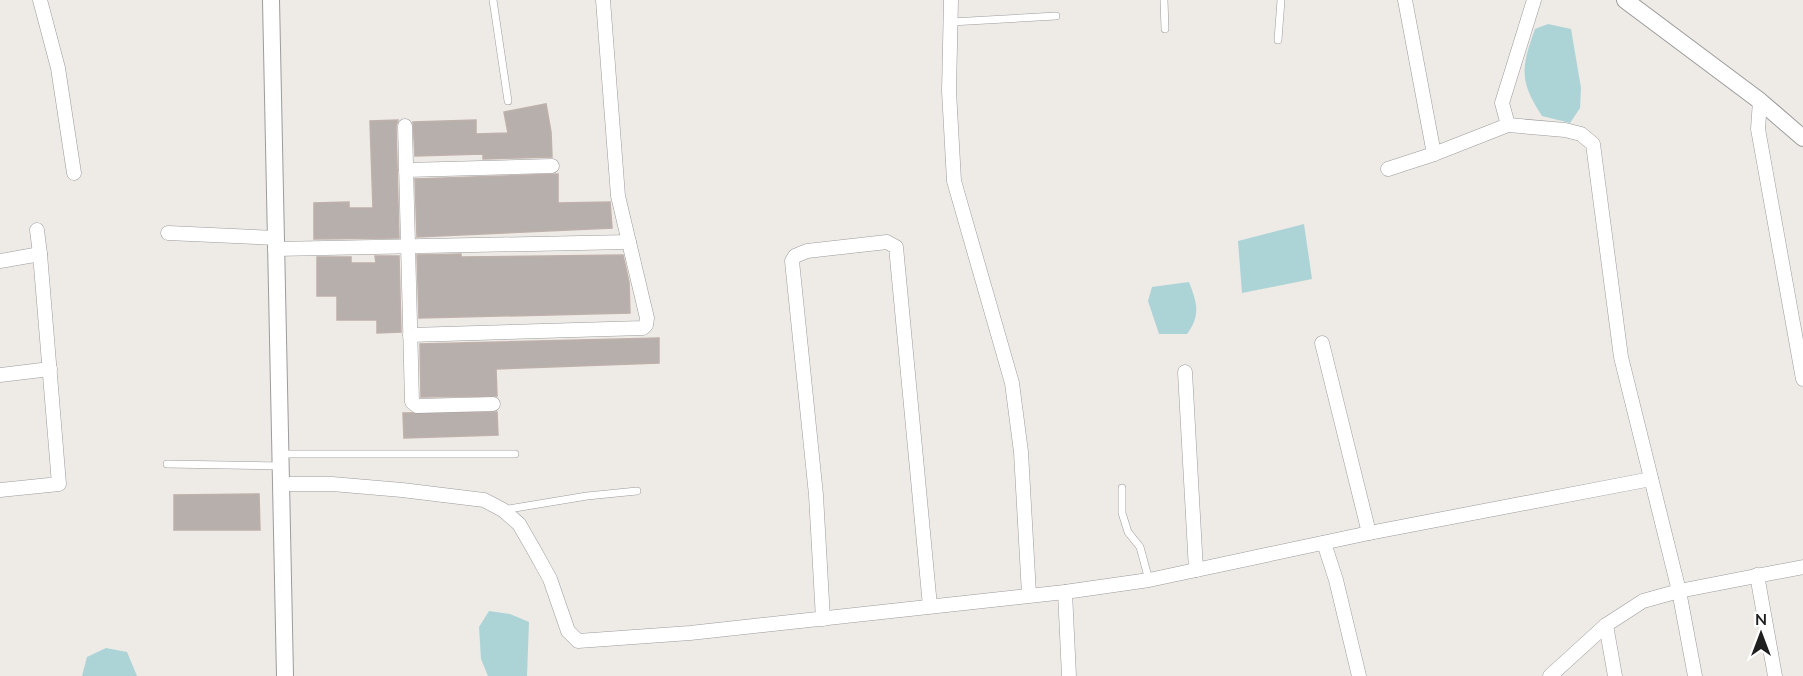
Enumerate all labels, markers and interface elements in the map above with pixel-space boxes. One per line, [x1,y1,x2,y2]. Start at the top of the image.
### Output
north arrow [1731,604,1791,664]
text: N [1755,609,1767,629]

